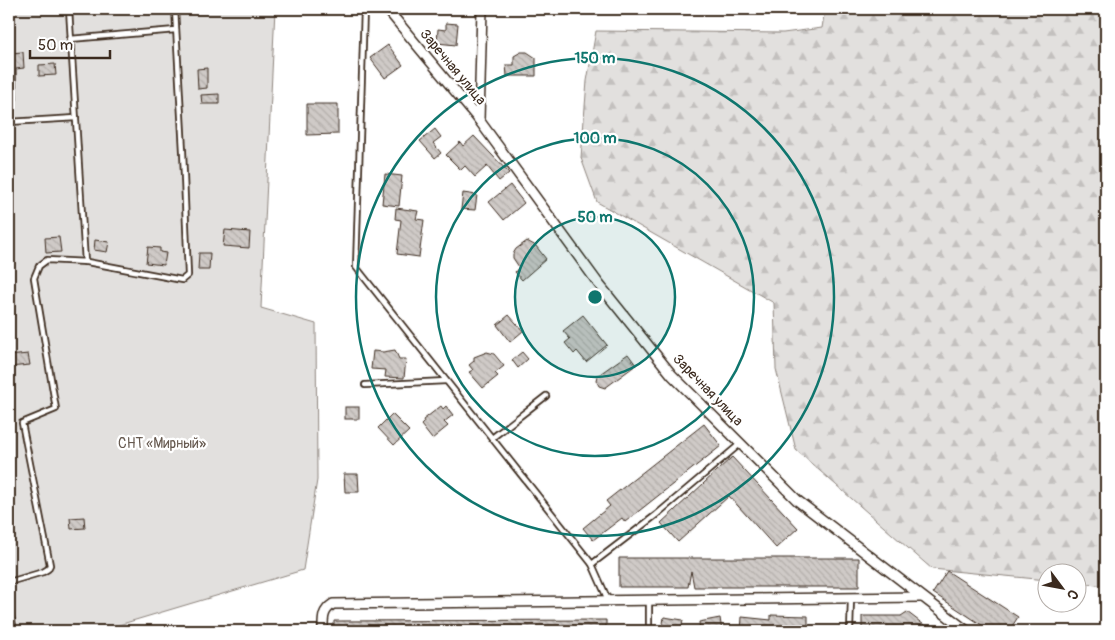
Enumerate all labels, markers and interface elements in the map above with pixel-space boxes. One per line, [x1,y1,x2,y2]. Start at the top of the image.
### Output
street label: Заречная улица [416,26,490,108]
scale bar [30,28,110,60]
text: 50 m [38,36,73,55]
text: 150 m [575,49,615,68]
text: 100 m [574,129,616,148]
text: 50 m [578,208,612,227]
centre of rings [586,288,604,306]
street label: Заречная улица [669,350,747,430]
park label: СНТ «Мирный» [118,435,206,452]
north arrow [1038,562,1088,612]
text: С [1063,586,1082,603]

